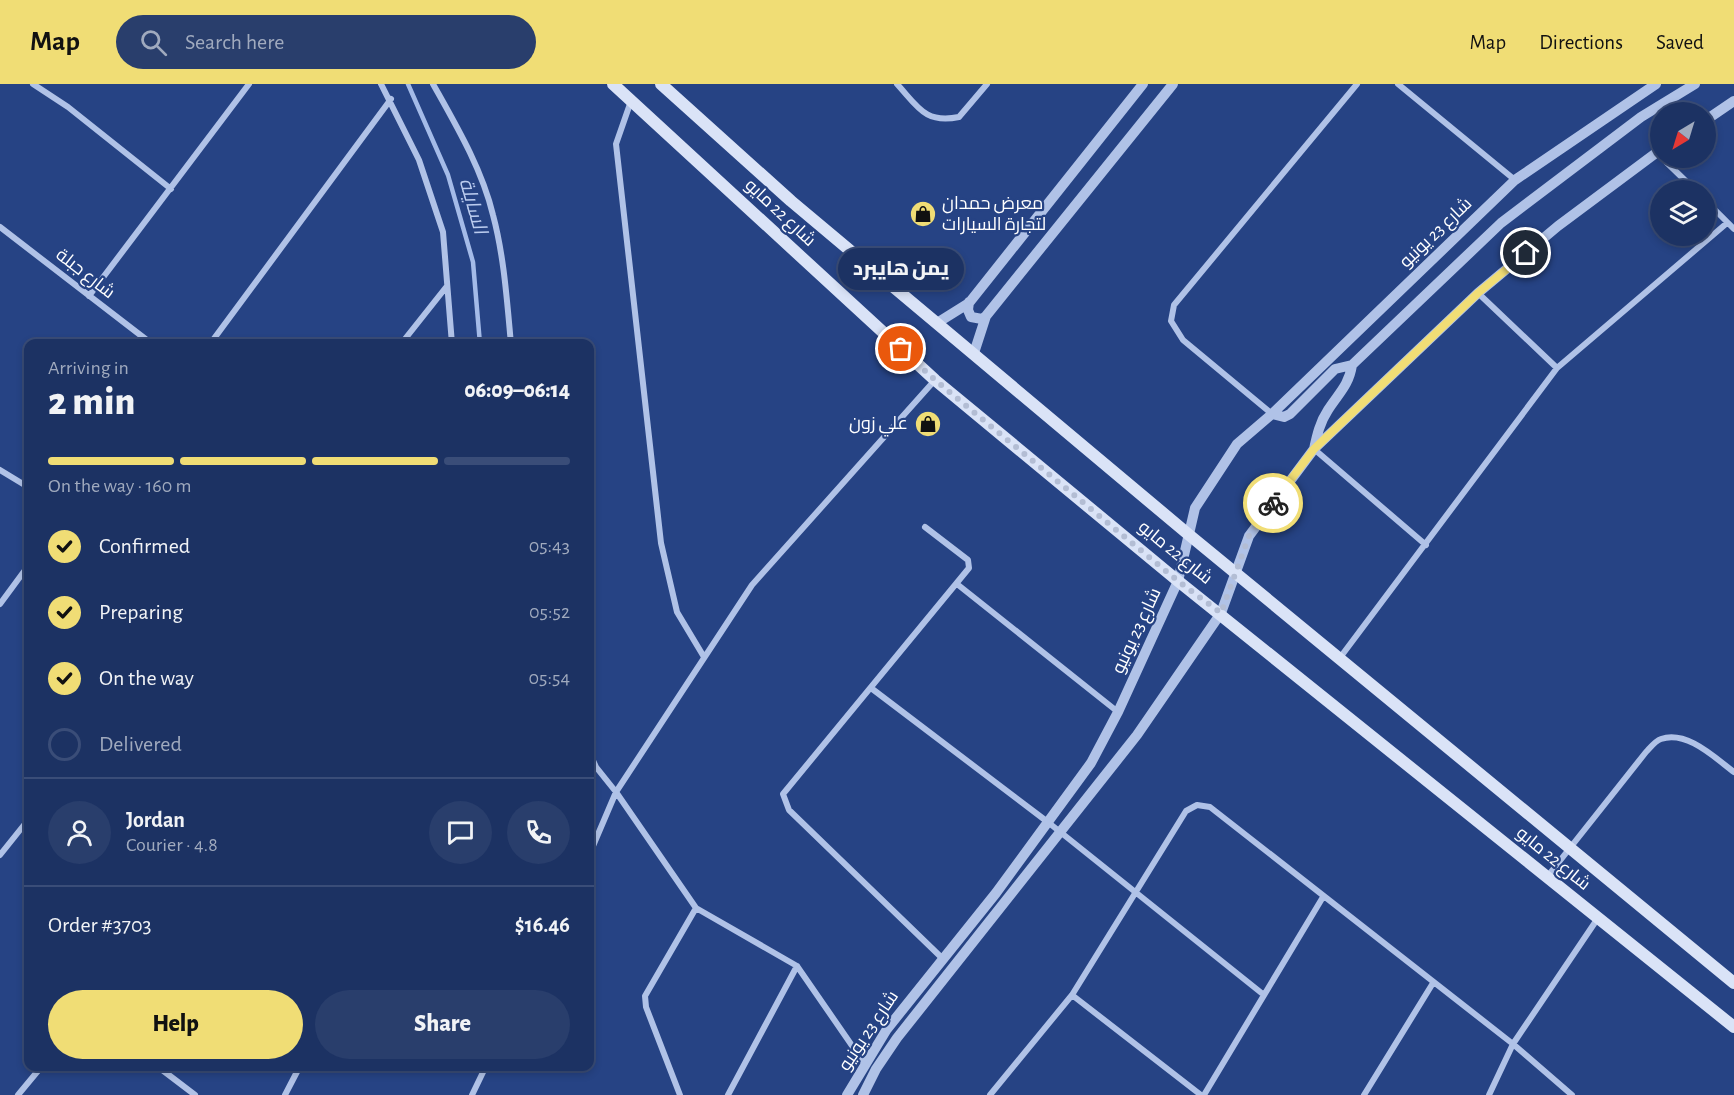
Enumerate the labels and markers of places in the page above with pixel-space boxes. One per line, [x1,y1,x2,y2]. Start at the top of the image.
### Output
place label: معرض حمدان لتجارة السيارات [942,195,1046,235]
shop icon: معرض حمدان لتجارة السيارات [908,199,938,229]
pin [1500,227,1551,278]
callout: يمن هايبرد [838,247,964,289]
pin [875,323,926,374]
shop icon: علي زون [913,409,943,439]
place label: علي زون [849,415,908,437]

